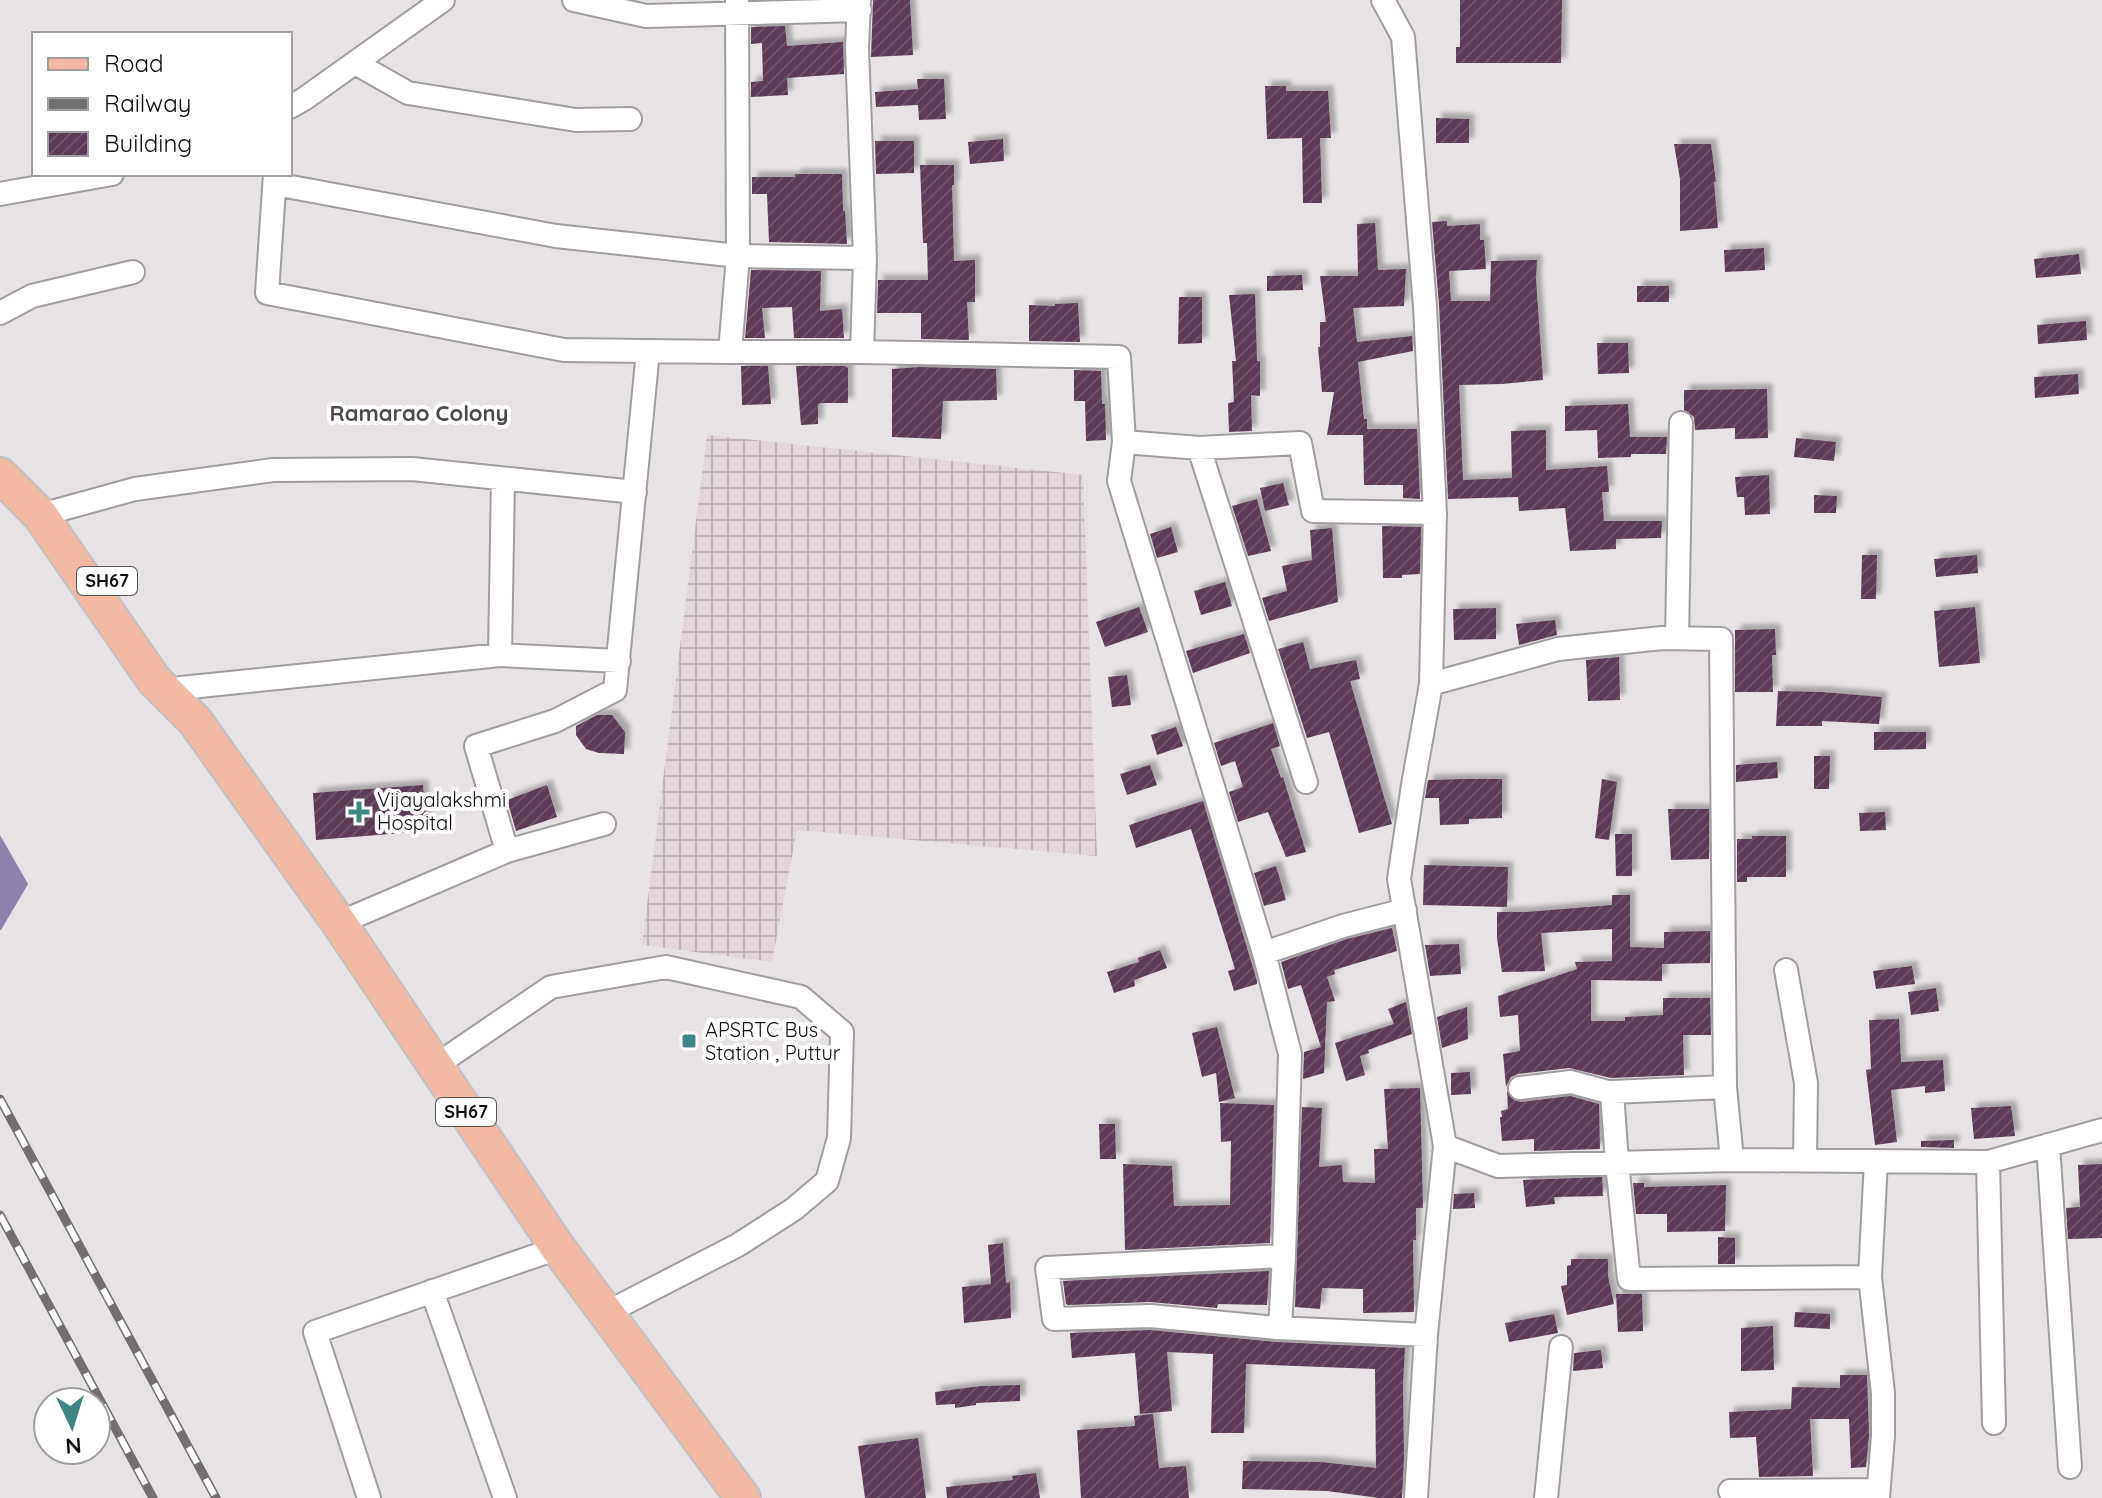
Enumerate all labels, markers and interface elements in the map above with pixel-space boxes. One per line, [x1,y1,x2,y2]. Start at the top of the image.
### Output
legend [32,32,292,176]
text: Road [104,48,164,78]
text: Railway [104,88,191,118]
text: Building [104,128,192,158]
district label: Ramarao Colony [330,399,509,427]
road number: SH67 [77,567,137,595]
place label: Vijayalakshmi Hospital [377,787,506,835]
marker: Vijayalakshmi Hospital [348,801,370,823]
place label: APSRTC Bus Station , Puttur [705,1017,841,1065]
marker: APSRTC Bus Station , Puttur [680,1032,698,1050]
road number: SH67 [436,1098,496,1126]
north arrow [32,1386,112,1466]
text: N [64,1431,82,1460]

